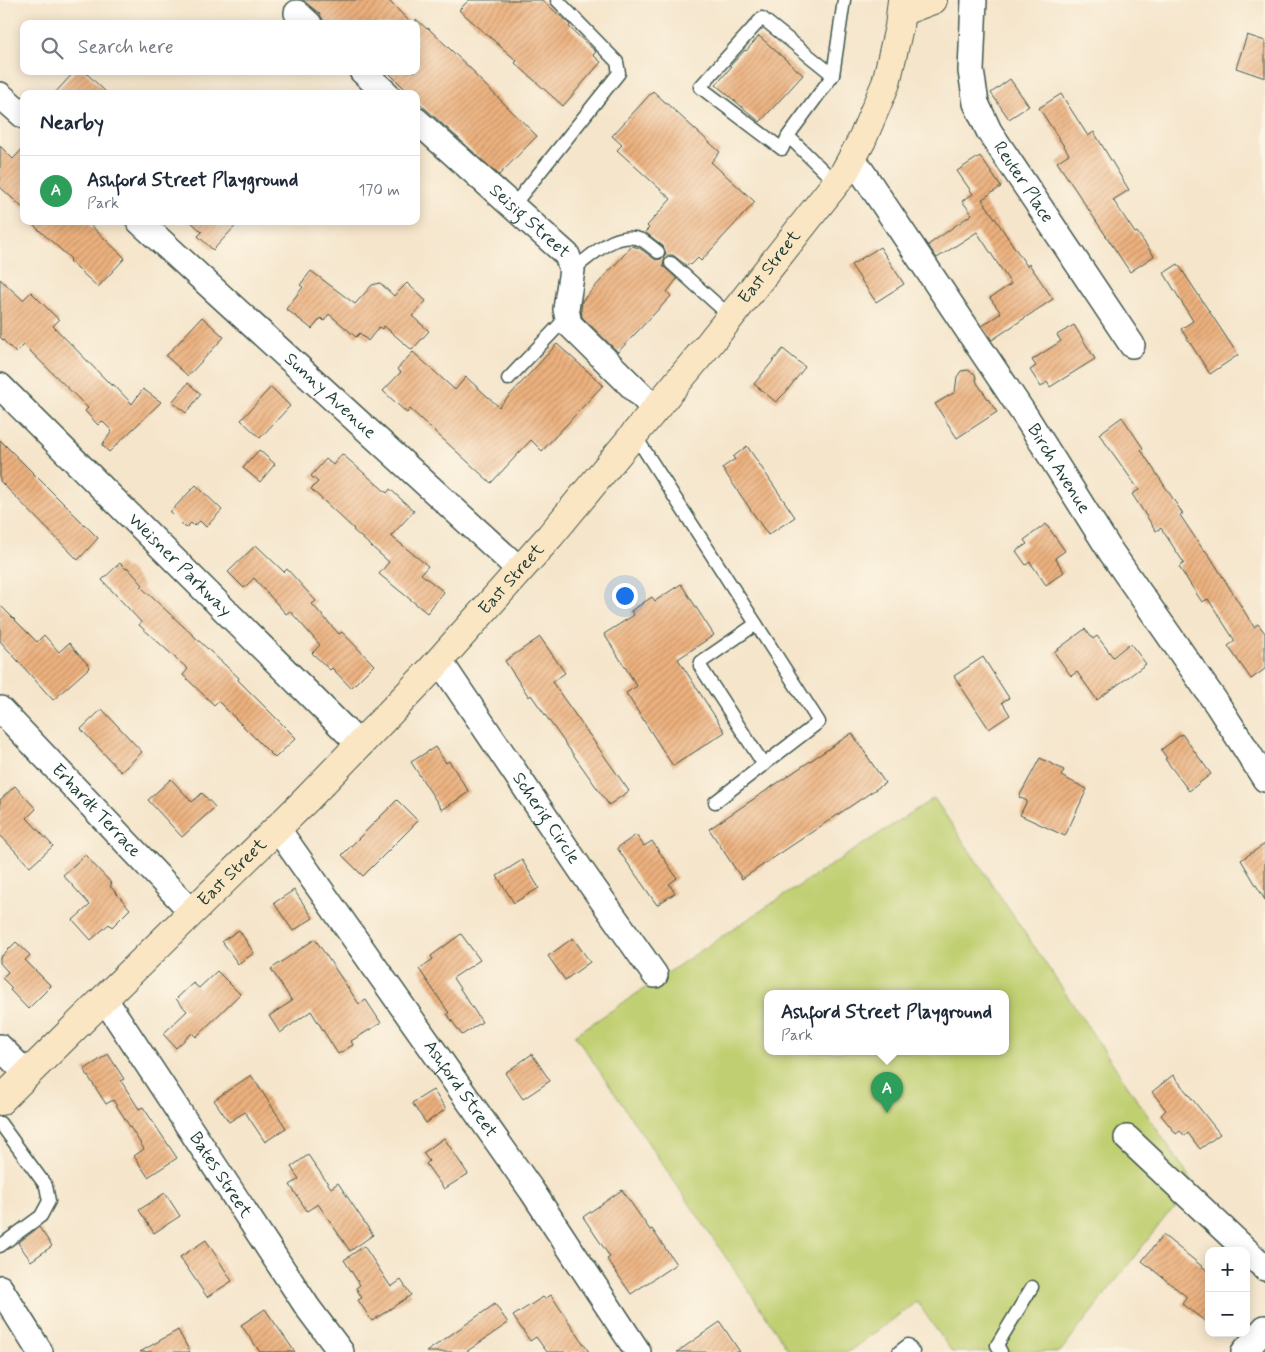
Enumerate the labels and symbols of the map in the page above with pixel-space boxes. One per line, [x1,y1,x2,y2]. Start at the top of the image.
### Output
street label: Reuter Place [987,137,1059,228]
street label: Seisig Street [484,179,575,264]
street label: East Street [733,225,807,309]
street label: Sunny Avenue [279,348,381,444]
street label: Birch Avenue [1021,419,1096,518]
street label: Weisner Parkway [123,508,237,622]
street label: East Street [473,538,550,620]
your location [612,583,638,609]
street label: Erhardt Terrace [46,758,147,863]
street label: Scherig Circle [506,768,586,869]
street label: East Street [193,833,273,912]
street label: Ashford Street [418,1036,503,1143]
pin: A [871,1072,903,1113]
street label: Bates Street [183,1127,258,1223]

